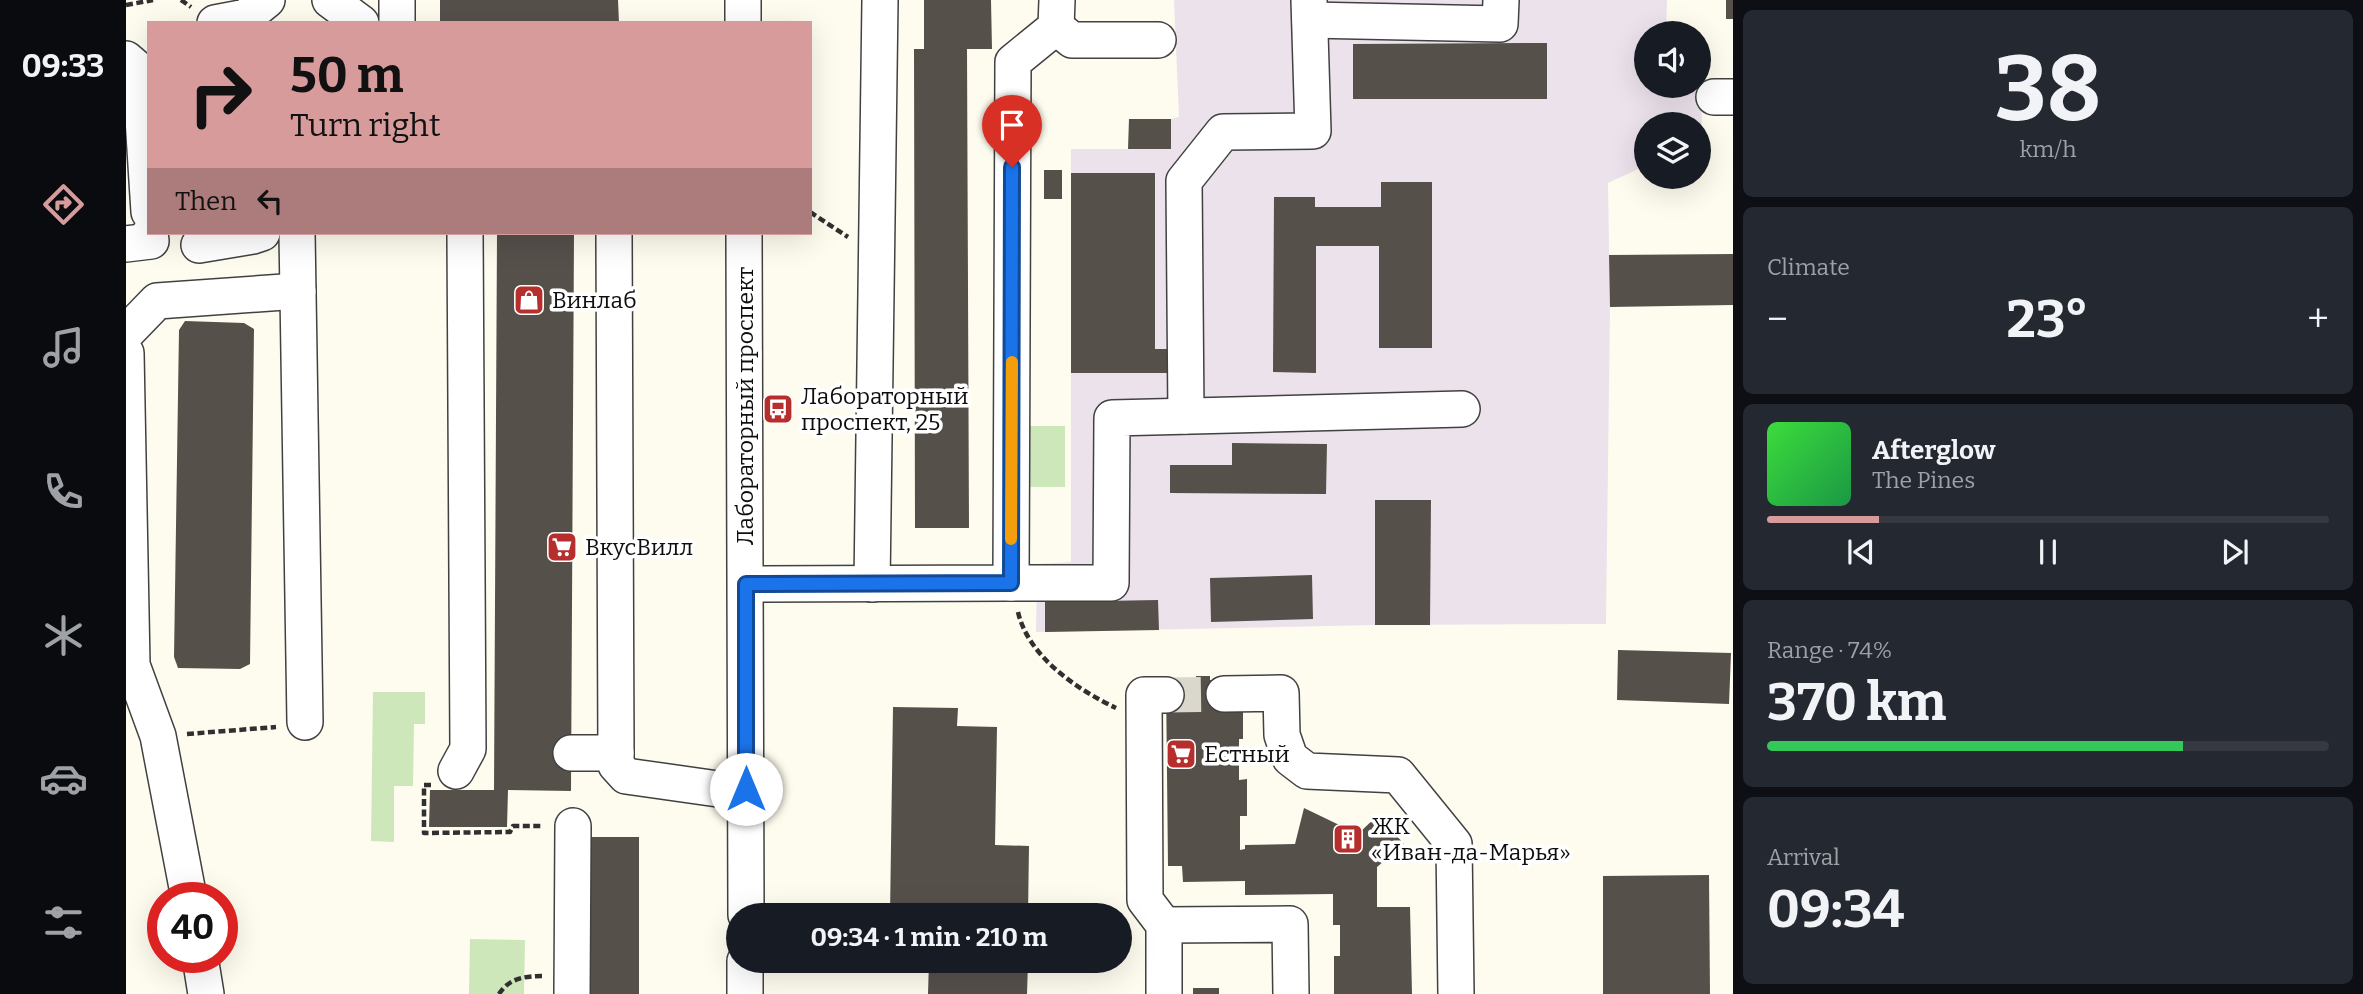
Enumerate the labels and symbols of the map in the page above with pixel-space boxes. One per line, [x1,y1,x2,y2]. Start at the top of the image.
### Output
pin [982,95,1042,167]
street label: Лабораторный проспект [731,267,759,545]
shop icon: Винлаб [512,283,546,317]
place label: Винлаб [552,286,637,314]
place label: Лабораторный проспект, 25 [801,382,969,436]
bus stop icon: Лабораторный проспект, 25 [761,392,795,426]
supermarket icon: ВкусВилл [545,530,579,564]
place label: ВкусВилл [585,533,693,561]
supermarket icon: Естный [1164,737,1198,771]
place label: Естный [1204,740,1290,768]
position arrow [709,752,783,826]
place label: ЖК «Иван-да-Марья» [1371,812,1571,866]
building icon: ЖК «Иван-да-Марья» [1331,822,1365,856]
speed limit sign: 40 [147,882,238,973]

